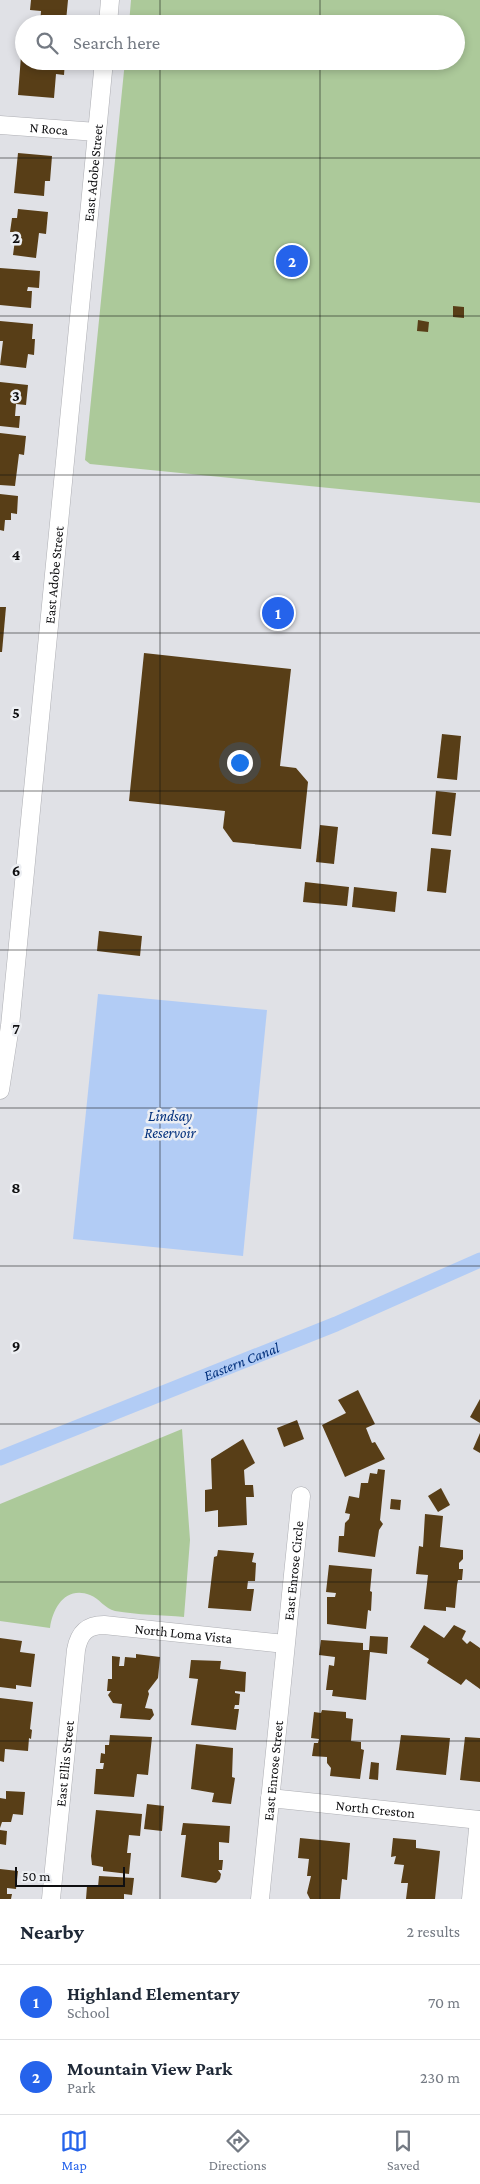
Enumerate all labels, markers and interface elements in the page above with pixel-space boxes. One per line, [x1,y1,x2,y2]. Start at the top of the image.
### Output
search box [15,15,465,70]
icon: search [33,29,61,57]
text: Search here [73,32,160,53]
street label: N Roca [29,119,69,138]
street label: East Adobe Street [80,123,106,222]
text: 2 [12,229,20,246]
pin: 2 [276,242,308,280]
text: 3 [12,387,20,404]
street label: East Adobe Street [41,525,67,624]
text: 4 [12,546,21,563]
pin: 1 [262,594,294,632]
text: 5 [12,704,20,721]
your location [227,750,253,776]
text: 6 [12,862,20,879]
text: 7 [12,1020,20,1037]
water label: Lindsay Reservoir [144,1108,197,1141]
text: 8 [11,1179,21,1196]
text: 9 [12,1337,20,1354]
water label: Eastern Canal [202,1339,282,1384]
street label: East Enrose Circle [280,1520,306,1621]
street label: North Loma Vista [134,1620,234,1646]
street label: East Ellis Street [52,1719,77,1808]
street label: East Enrose Street [260,1719,286,1822]
street label: North Creston [335,1797,416,1821]
scale bar [15,1864,125,1887]
text: 50 m [22,1868,50,1884]
text: Nearby [20,1920,84,1944]
text: 2 results [407,1923,460,1940]
text: Highland Elementary [67,1983,240,2004]
text: 1 [33,1994,39,2011]
text: 70 m [428,1994,460,2011]
text: School [67,2004,110,2021]
text: Mountain View Park [67,2058,232,2079]
text: 2 [32,2069,40,2086]
text: 230 m [420,2069,460,2086]
text: Park [67,2079,95,2096]
tab: Map [60,2127,88,2173]
tab: Directions [209,2127,267,2173]
tab: Saved [387,2127,420,2173]

